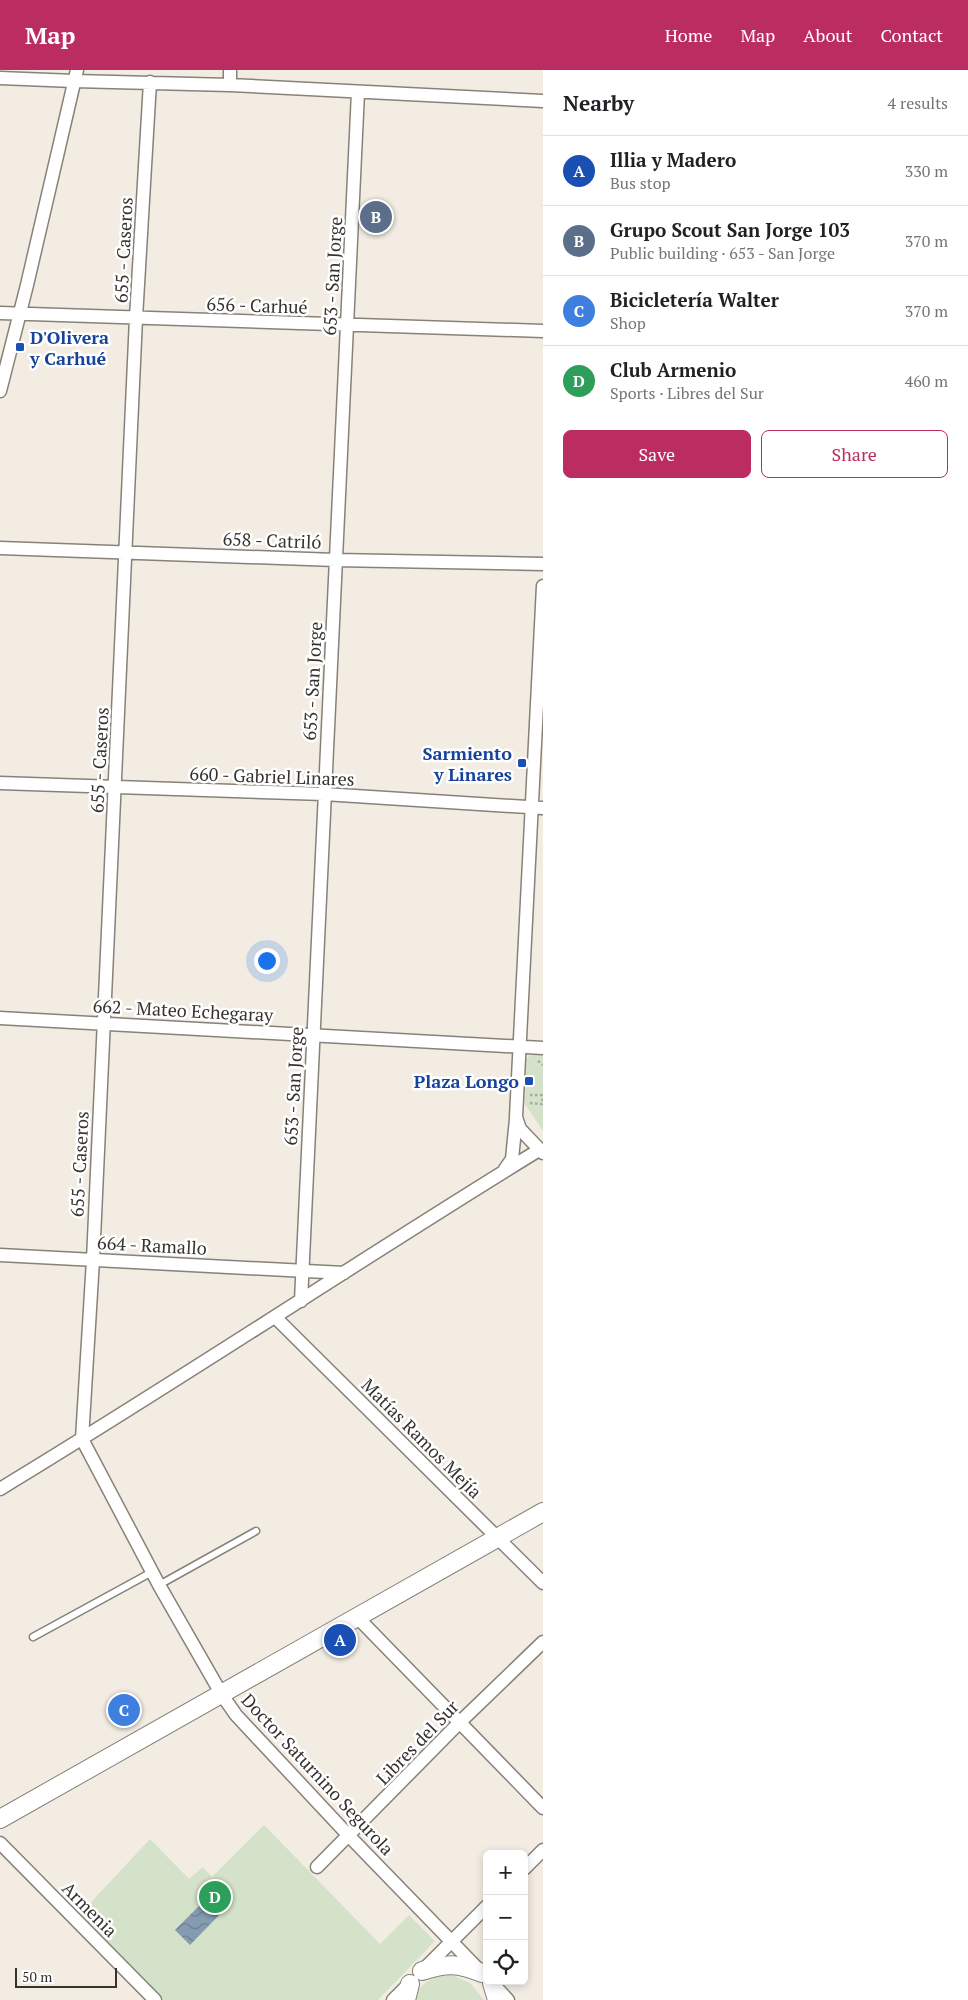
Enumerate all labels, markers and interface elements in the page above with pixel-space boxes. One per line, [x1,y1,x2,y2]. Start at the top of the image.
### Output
text: Map [25,19,75,51]
text: Home [665,23,712,47]
text: Map [740,23,775,47]
text: About [803,23,852,47]
text: Contact [880,23,943,47]
text: Nearby [563,89,634,117]
text: 4 results [888,92,948,114]
text: Illia y Madero [610,147,736,172]
text: A [573,160,585,182]
text: 330 m [905,160,948,182]
text: Bus stop [610,172,671,194]
street label: 655 - Caseros [108,196,138,304]
pin: B [360,198,392,236]
street label: 653 - San Jorge [317,216,347,336]
text: Grupo Scout San Jorge 103 [610,217,850,242]
text: B [574,230,584,252]
text: 370 m [905,230,948,252]
text: Public building · 653 - San Jorge [610,242,835,264]
text: Bicicletería Walter [610,287,779,312]
street label: 656 - Carhué [206,291,308,319]
text: C [574,300,584,322]
text: 370 m [905,300,948,322]
text: Shop [610,312,646,334]
place label: D'Olivera y Carhué [29,325,109,370]
marker: D'Olivera y Carhué [14,341,26,353]
text: Club Armenio [610,357,736,382]
text: D [573,370,585,392]
text: 460 m [905,370,948,392]
text: Sports · Libres del Sur [610,382,764,404]
button: Save [563,430,751,478]
button: Share [761,430,948,478]
street label: 658 - Catriló [222,526,322,554]
street label: 653 - San Jorge [297,621,327,741]
street label: 655 - Caseros [84,706,114,814]
place label: Sarmiento y Linares [422,741,512,786]
marker: Sarmiento y Linares [516,757,528,769]
street label: 660 - Gabriel Linares [189,761,355,791]
your location [254,948,280,974]
street label: 662 - Mateo Echegaray [92,993,275,1027]
street label: 653 - San Jorge [278,1026,308,1146]
place label: Plaza Longo [414,1069,519,1093]
marker: Plaza Longo [523,1075,535,1087]
street label: 655 - Caseros [64,1110,94,1218]
street label: 664 - Ramallo [97,1230,207,1260]
street label: Matías Ramos Mejía [357,1373,487,1503]
pin: A [324,1621,356,1659]
street label: Doctor Saturnino Segurola [237,1688,399,1860]
pin: C [108,1691,140,1729]
street label: Libres del Sur [371,1694,464,1790]
map controls [483,1850,528,1985]
button: + [483,1850,528,1895]
street label: Armenia [57,1876,123,1942]
pin: D [199,1878,231,1916]
button: − [483,1895,528,1940]
button: locate [483,1940,528,1985]
scale bar [15,1965,118,1988]
text: 50 m [22,1967,52,1986]

